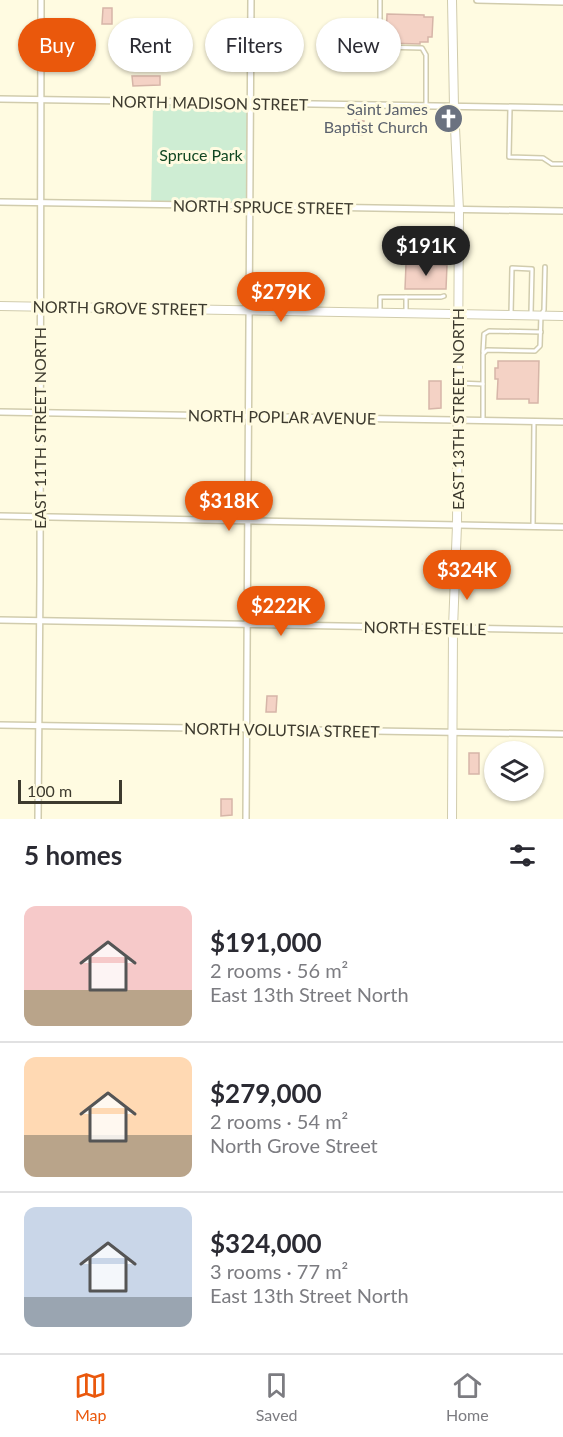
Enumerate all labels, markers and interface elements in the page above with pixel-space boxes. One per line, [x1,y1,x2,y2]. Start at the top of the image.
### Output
chip: Buy [18,18,96,72]
chip: Rent [108,18,193,72]
chip: Filters [205,18,304,72]
chip: New [316,18,401,72]
street label: NORTH MADISON STREET [112,91,309,114]
place label: Saint James Baptist Church [324,99,428,136]
church icon: Saint James Baptist Church [433,102,465,134]
park label: Spruce Park [159,145,244,164]
street label: NORTH SPRUCE STREET [173,195,354,218]
pin: $191K [384,226,468,277]
text: $191K [396,233,456,257]
pin: $279K [239,272,323,323]
text: $279K [251,279,311,303]
street label: NORTH GROVE STREET [32,296,208,319]
street label: EAST 13TH STREET NORTH [448,308,467,510]
street label: EAST 11TH STREET NORTH [30,327,49,529]
street label: NORTH POPLAR AVENUE [188,405,376,428]
pin: $318K [187,481,271,532]
text: $318K [199,488,259,512]
pin: $324K [425,550,509,601]
text: $324K [437,557,497,581]
pin: $222K [239,586,323,637]
text: $222K [251,593,311,617]
street label: NORTH ESTELLE [363,617,487,638]
street label: NORTH VOLUTSIA STREET [184,718,381,741]
map controls [484,741,544,801]
button: layers [484,741,544,801]
scale bar [18,777,122,804]
text: 100 m [27,781,72,800]
text: 5 homes [24,839,122,871]
icon: filters [506,839,539,872]
text: $191,000 [210,926,322,958]
icon: home [72,930,144,1002]
text: 2 rooms · 56 m² [210,958,348,982]
text: East 13th Street North [210,982,409,1006]
text: $279,000 [210,1077,322,1109]
icon: home [72,1081,144,1153]
text: 2 rooms · 54 m² [210,1109,348,1133]
text: North Grove Street [210,1133,378,1157]
text: $324,000 [210,1227,322,1259]
icon: home [72,1231,144,1303]
text: 3 rooms · 77 m² [210,1259,348,1283]
text: East 13th Street North [210,1283,409,1307]
tab: Map [74,1369,107,1424]
tab: Saved [256,1369,298,1424]
tab: Home [446,1369,489,1424]

